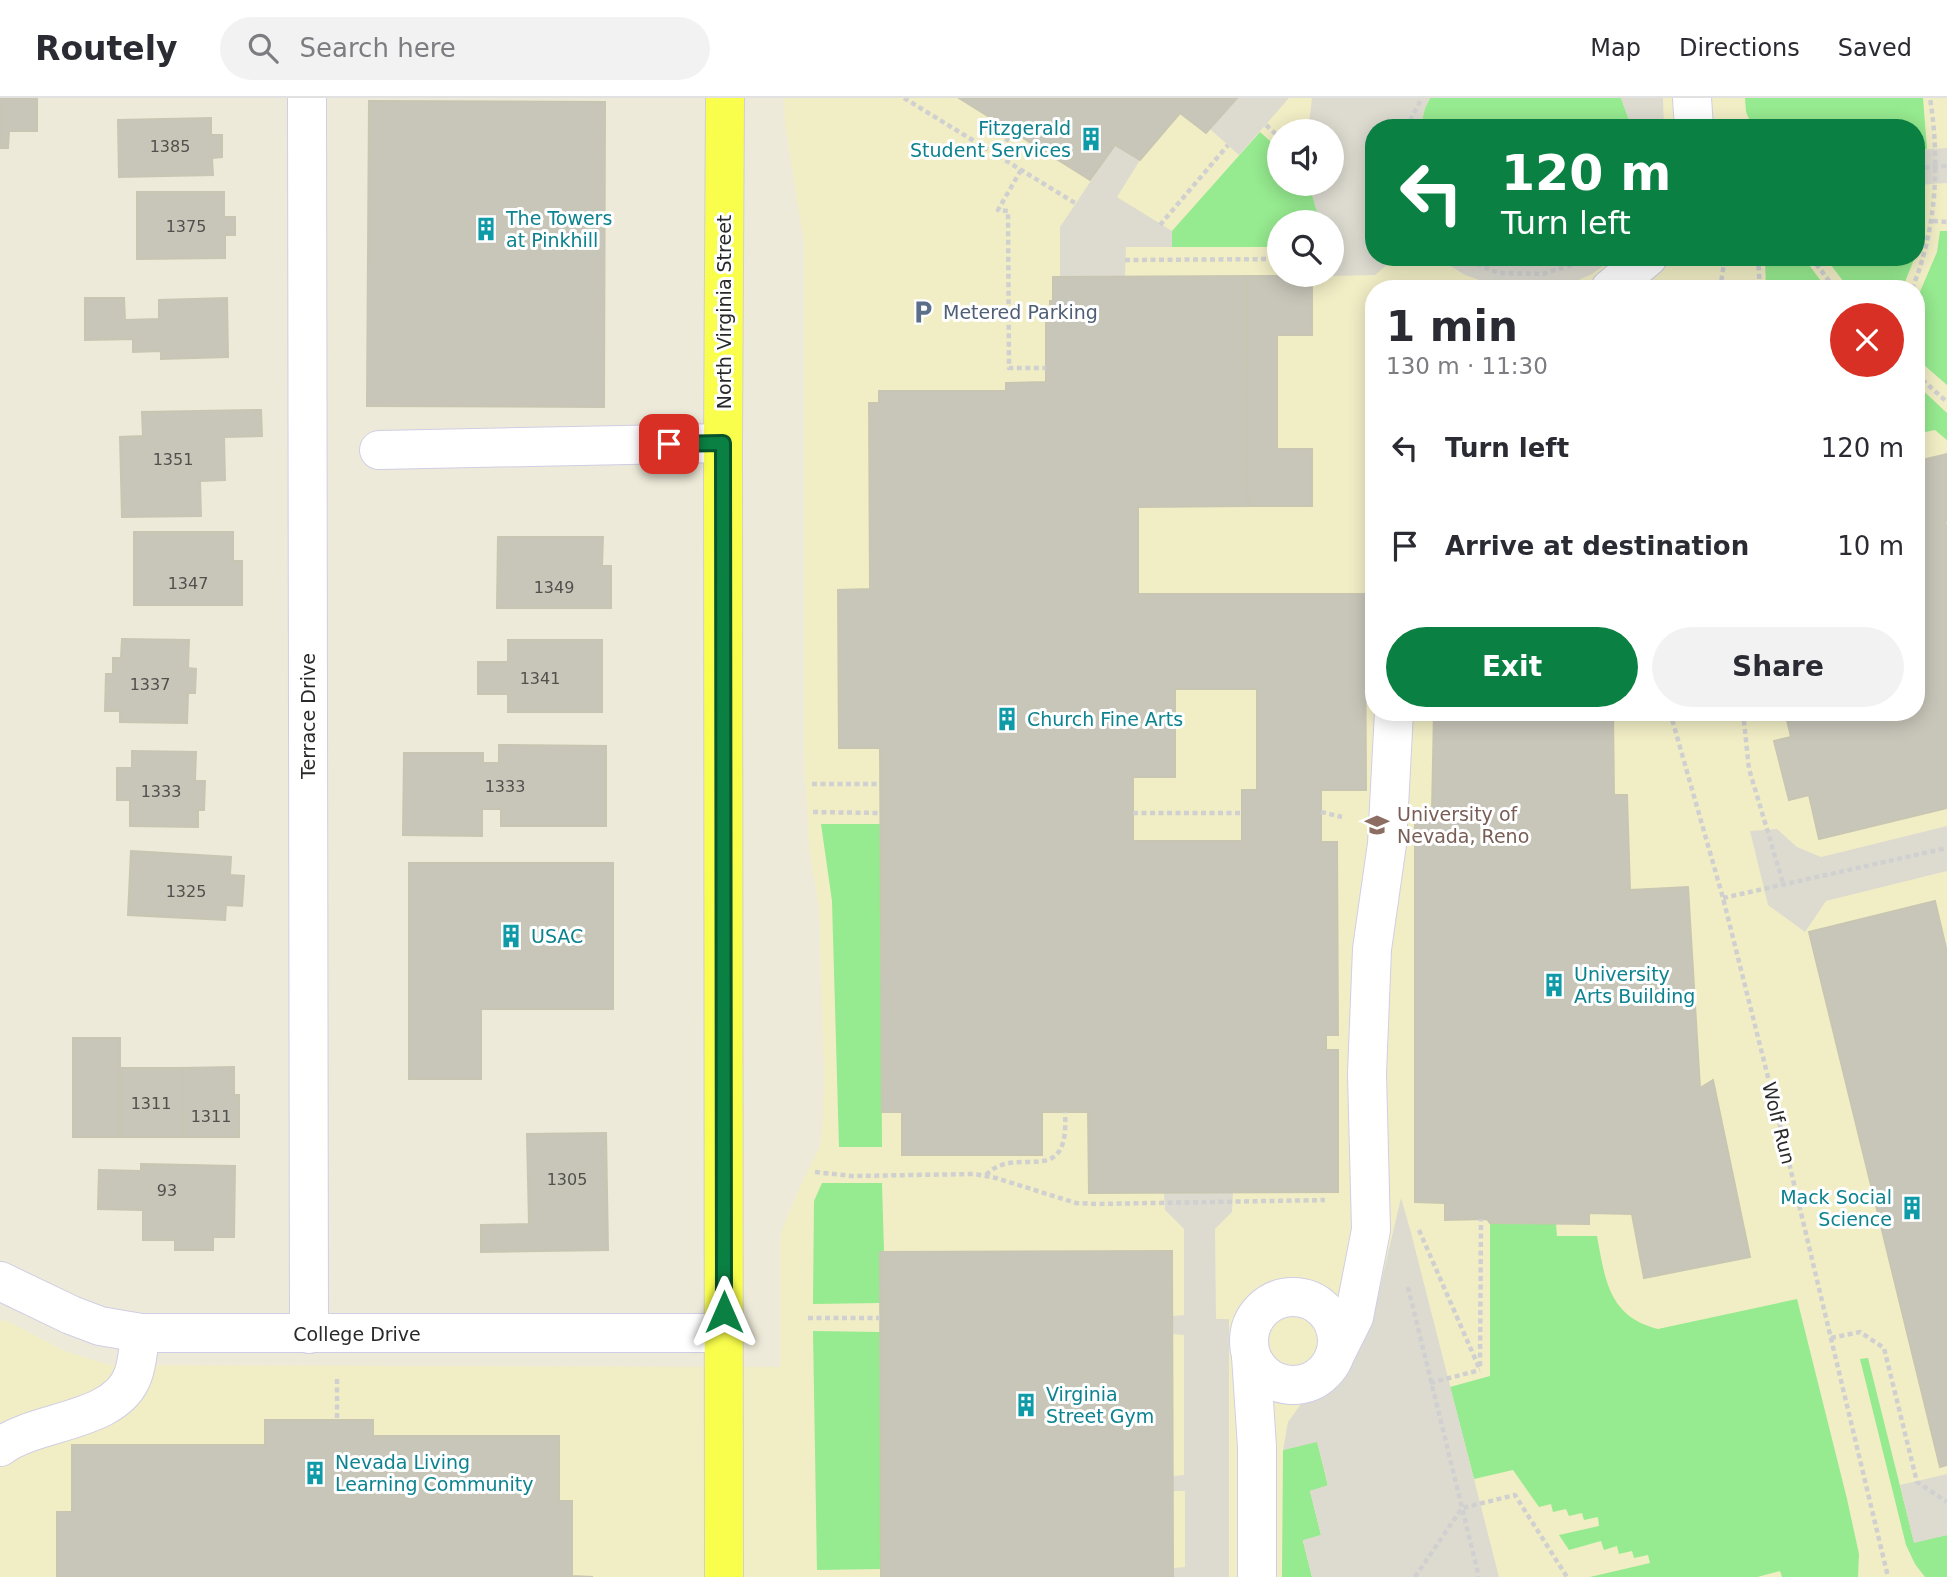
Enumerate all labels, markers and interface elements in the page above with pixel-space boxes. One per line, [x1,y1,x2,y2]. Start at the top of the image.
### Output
search box [220,17,710,80]
text: Routely [35,29,178,68]
icon: search [244,29,282,67]
text: Search here [300,33,456,63]
text: Map [1590,34,1641,62]
text: Directions [1679,34,1800,62]
text: Saved [1838,34,1912,62]
place label: Fitzgerald Student Services [910,117,1071,161]
map controls [1267,119,1344,287]
button: sound [1267,119,1344,196]
building icon: Fitzgerald Student Services [1077,125,1105,153]
house number: 1385 [150,137,190,156]
text: 120 m [1501,145,1671,202]
icon: left [1386,147,1477,238]
text: Turn left [1501,204,1631,242]
place label: The Towers at Pinkhill [505,207,612,251]
button: search [1267,210,1344,287]
building icon: The Towers at Pinkhill [472,215,500,243]
street label: North Virginia Street [713,215,735,409]
house number: 1375 [166,217,206,236]
parking icon: Metered Parking [909,298,937,326]
place label: Metered Parking [943,301,1098,323]
text: 1 min [1386,302,1518,351]
button: close [1830,303,1904,377]
text: 130 m · 11:30 [1386,353,1548,379]
pin [639,414,699,474]
icon: arrive [650,425,688,463]
icon: left [1386,429,1424,467]
text: Turn left [1445,433,1569,463]
text: 120 m [1821,433,1904,463]
house number: 1351 [153,450,193,469]
icon: arrive [1386,527,1424,565]
text: Arrive at destination [1445,531,1749,561]
text: 10 m [1837,531,1904,561]
house number: 1347 [168,574,208,593]
house number: 1349 [534,578,574,597]
button: Exit [1386,627,1638,707]
button: Share [1652,627,1904,707]
street label: Terrace Drive [297,653,319,780]
house number: 1341 [520,669,560,688]
house number: 1337 [130,675,170,694]
building icon: Church Fine Arts [993,705,1021,733]
place label: Church Fine Arts [1027,708,1183,730]
house number: 1333 [485,777,525,796]
house number: 1333 [141,782,181,801]
place label: University of Nevada, Reno [1397,803,1529,847]
school or university icon: University of Nevada, Reno [1363,811,1391,839]
house number: 1325 [166,882,206,901]
building icon: USAC [497,922,525,950]
place label: USAC [531,925,583,947]
place label: University Arts Building [1574,963,1695,1007]
building icon: University Arts Building [1540,971,1568,999]
street label: Wolf Run [1758,1080,1800,1166]
house number: 1311 [131,1094,171,1113]
house number: 1311 [191,1107,231,1126]
house number: 1305 [547,1170,587,1189]
house number: 93 [157,1181,177,1200]
place label: Mack Social Science [1780,1186,1892,1230]
building icon: Mack Social Science [1898,1194,1926,1222]
position arrow [687,1275,761,1349]
street label: College Drive [293,1323,421,1345]
place label: Virginia Street Gym [1046,1383,1154,1427]
building icon: Virginia Street Gym [1012,1391,1040,1419]
place label: Nevada Living Learning Community [335,1451,534,1495]
building icon: Nevada Living Learning Community [301,1459,329,1487]

